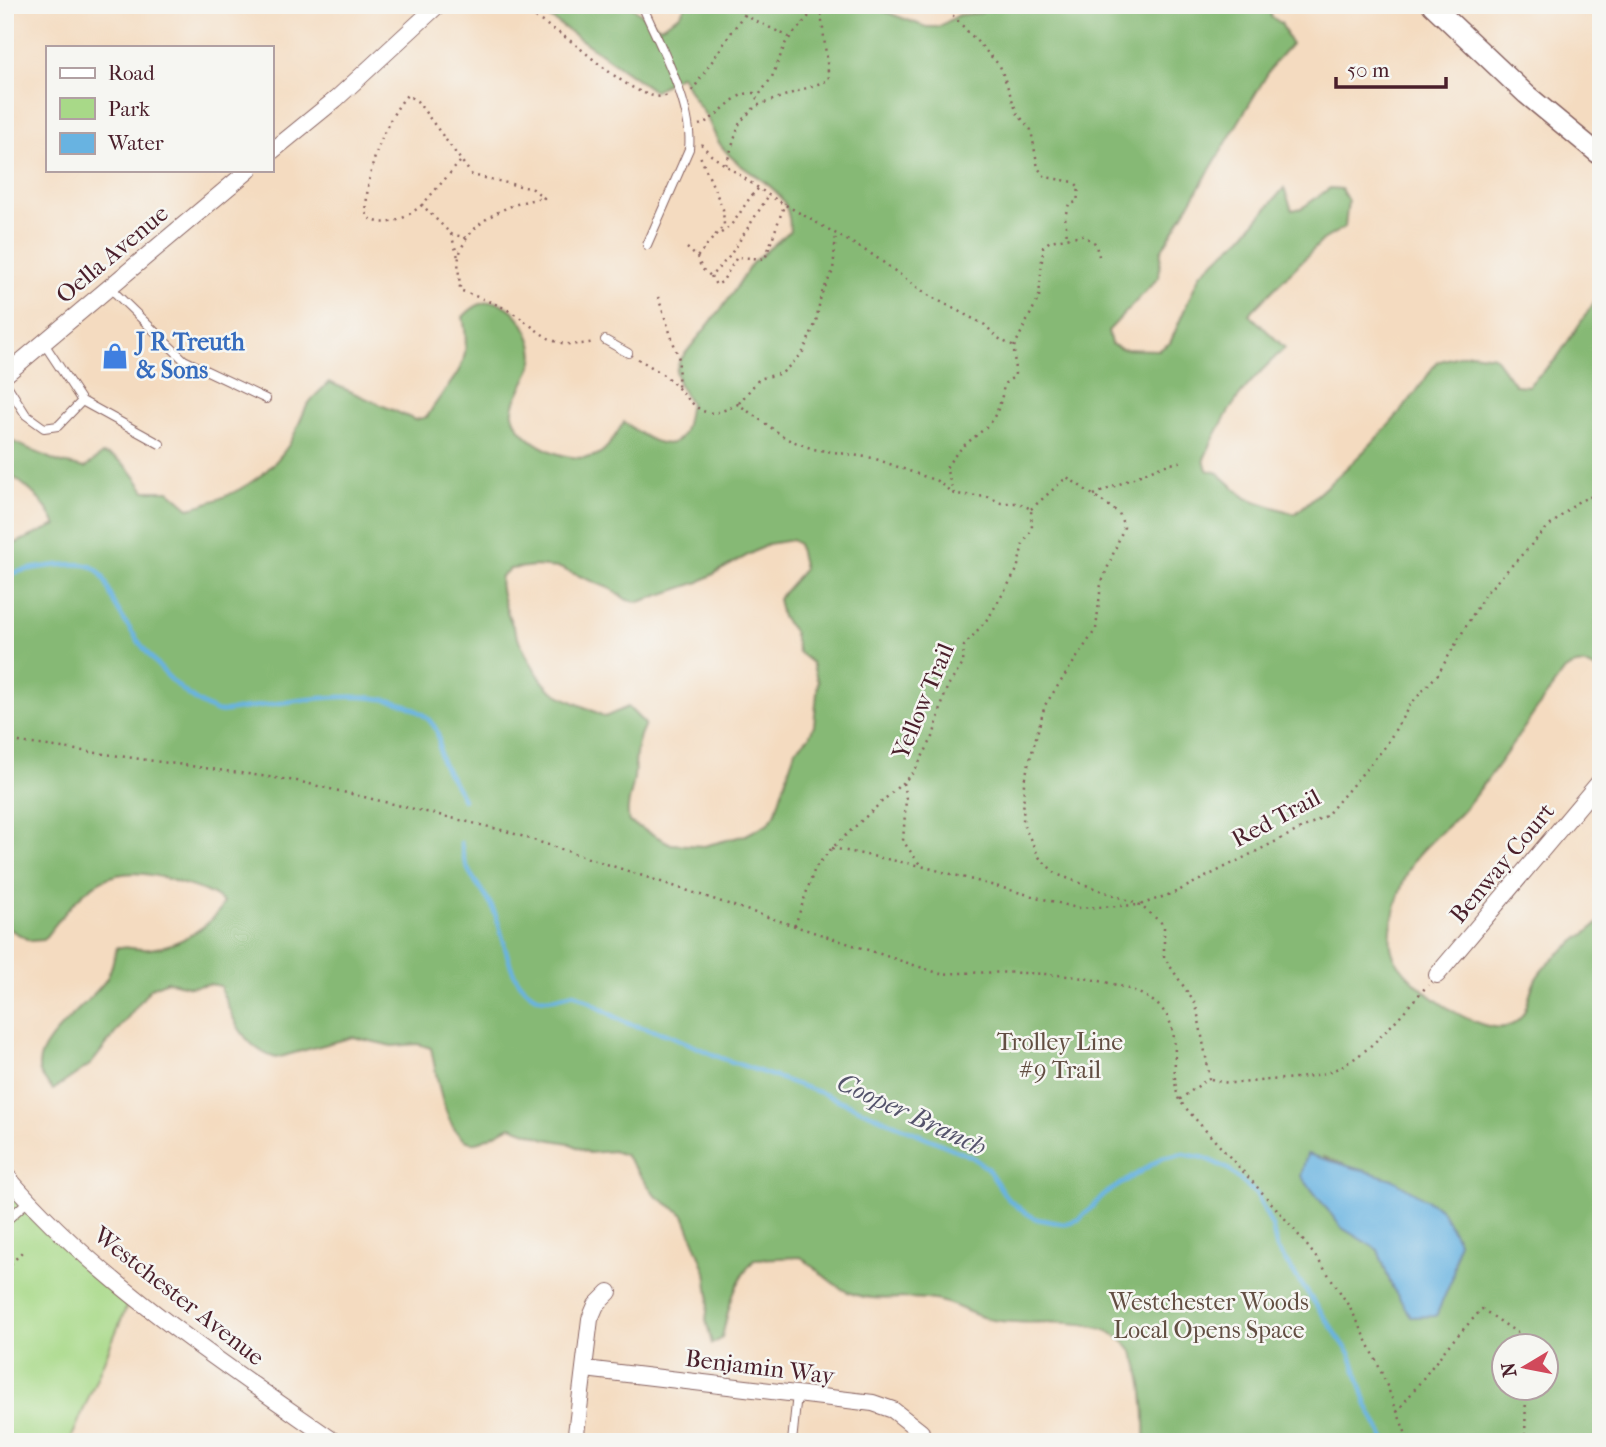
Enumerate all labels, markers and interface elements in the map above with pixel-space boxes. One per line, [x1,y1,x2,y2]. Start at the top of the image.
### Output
legend [46,46,273,172]
scale bar [1336,46,1447,90]
text: 50 m [1347,58,1390,82]
text: Road [108,61,155,85]
text: Park [108,97,150,121]
text: Water [107,131,164,155]
street label: Oella Avenue [50,199,174,309]
place label: J R Treuth & Sons [134,328,245,384]
shop icon: J R Treuth & Sons [100,341,130,371]
street label: Yellow Trail [886,638,960,764]
street label: Red Trail [1227,783,1326,853]
street label: Benway Court [1444,797,1560,929]
park label: Trolley Line #9 Trail [997,1028,1123,1084]
water label: Cooper Branch [832,1066,991,1163]
street label: Westchester Avenue [87,1220,270,1371]
park label: Westchester Woods Local Opens Space [1108,1288,1309,1344]
north arrow [1490,1332,1560,1402]
street label: Benjamin Way [684,1344,837,1390]
text: N [1497,1360,1521,1379]

